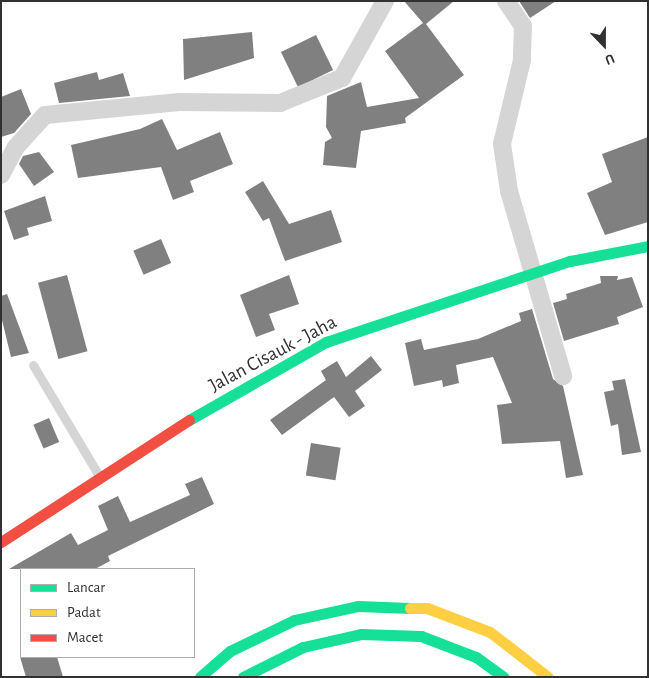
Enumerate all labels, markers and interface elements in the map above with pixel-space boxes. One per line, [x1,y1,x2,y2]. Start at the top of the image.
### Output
north arrow [579,20,629,70]
text: U [603,51,616,67]
street label: Jalan Cisauk - Jaha [205,310,341,398]
legend [20,568,195,658]
text: Lancar [67,580,105,595]
text: Padat [67,605,101,620]
text: Macet [67,630,103,645]

